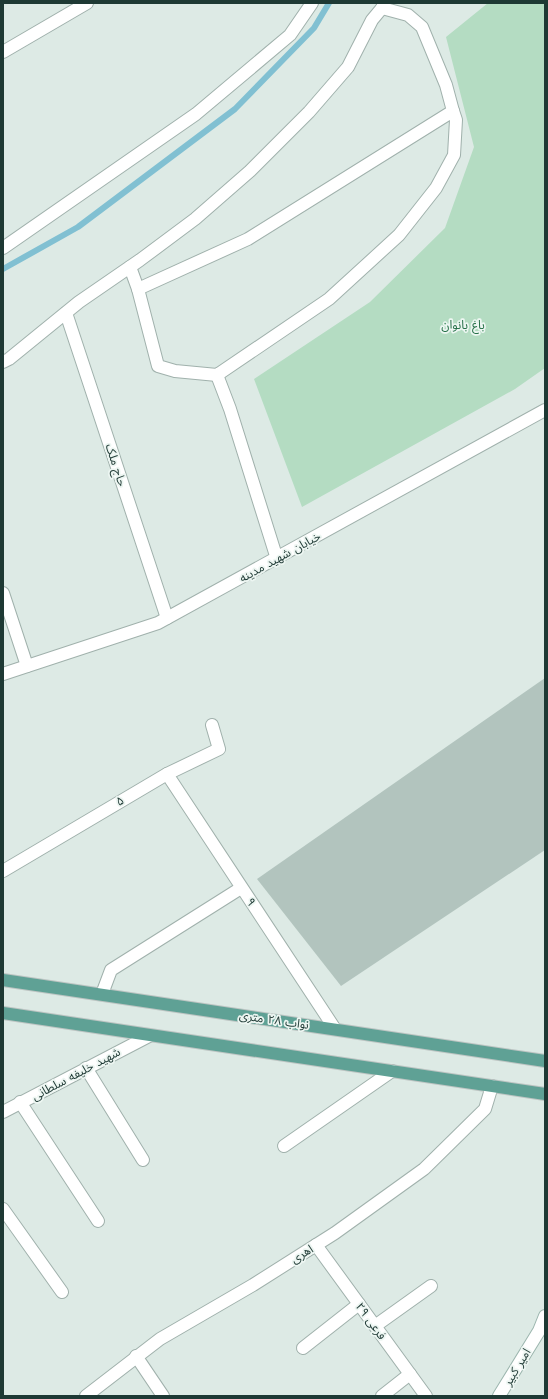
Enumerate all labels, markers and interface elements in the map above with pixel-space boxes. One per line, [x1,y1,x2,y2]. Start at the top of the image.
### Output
park label: باغ بانوان [441,318,485,334]
street label: حاج ملک [101,442,129,489]
street label: خیابان شهید مدینه [237,529,323,585]
street label: ۵ [113,793,127,809]
street label: ۹ [243,895,259,909]
street label: نواب ۲۸ متری [238,1008,310,1032]
street label: شهید خلیفه سلطانی [29,1045,123,1103]
street label: اهری [288,1242,316,1266]
street label: فرعی ۲۹ [353,1300,389,1342]
street label: امیر کبیر [500,1346,534,1389]

